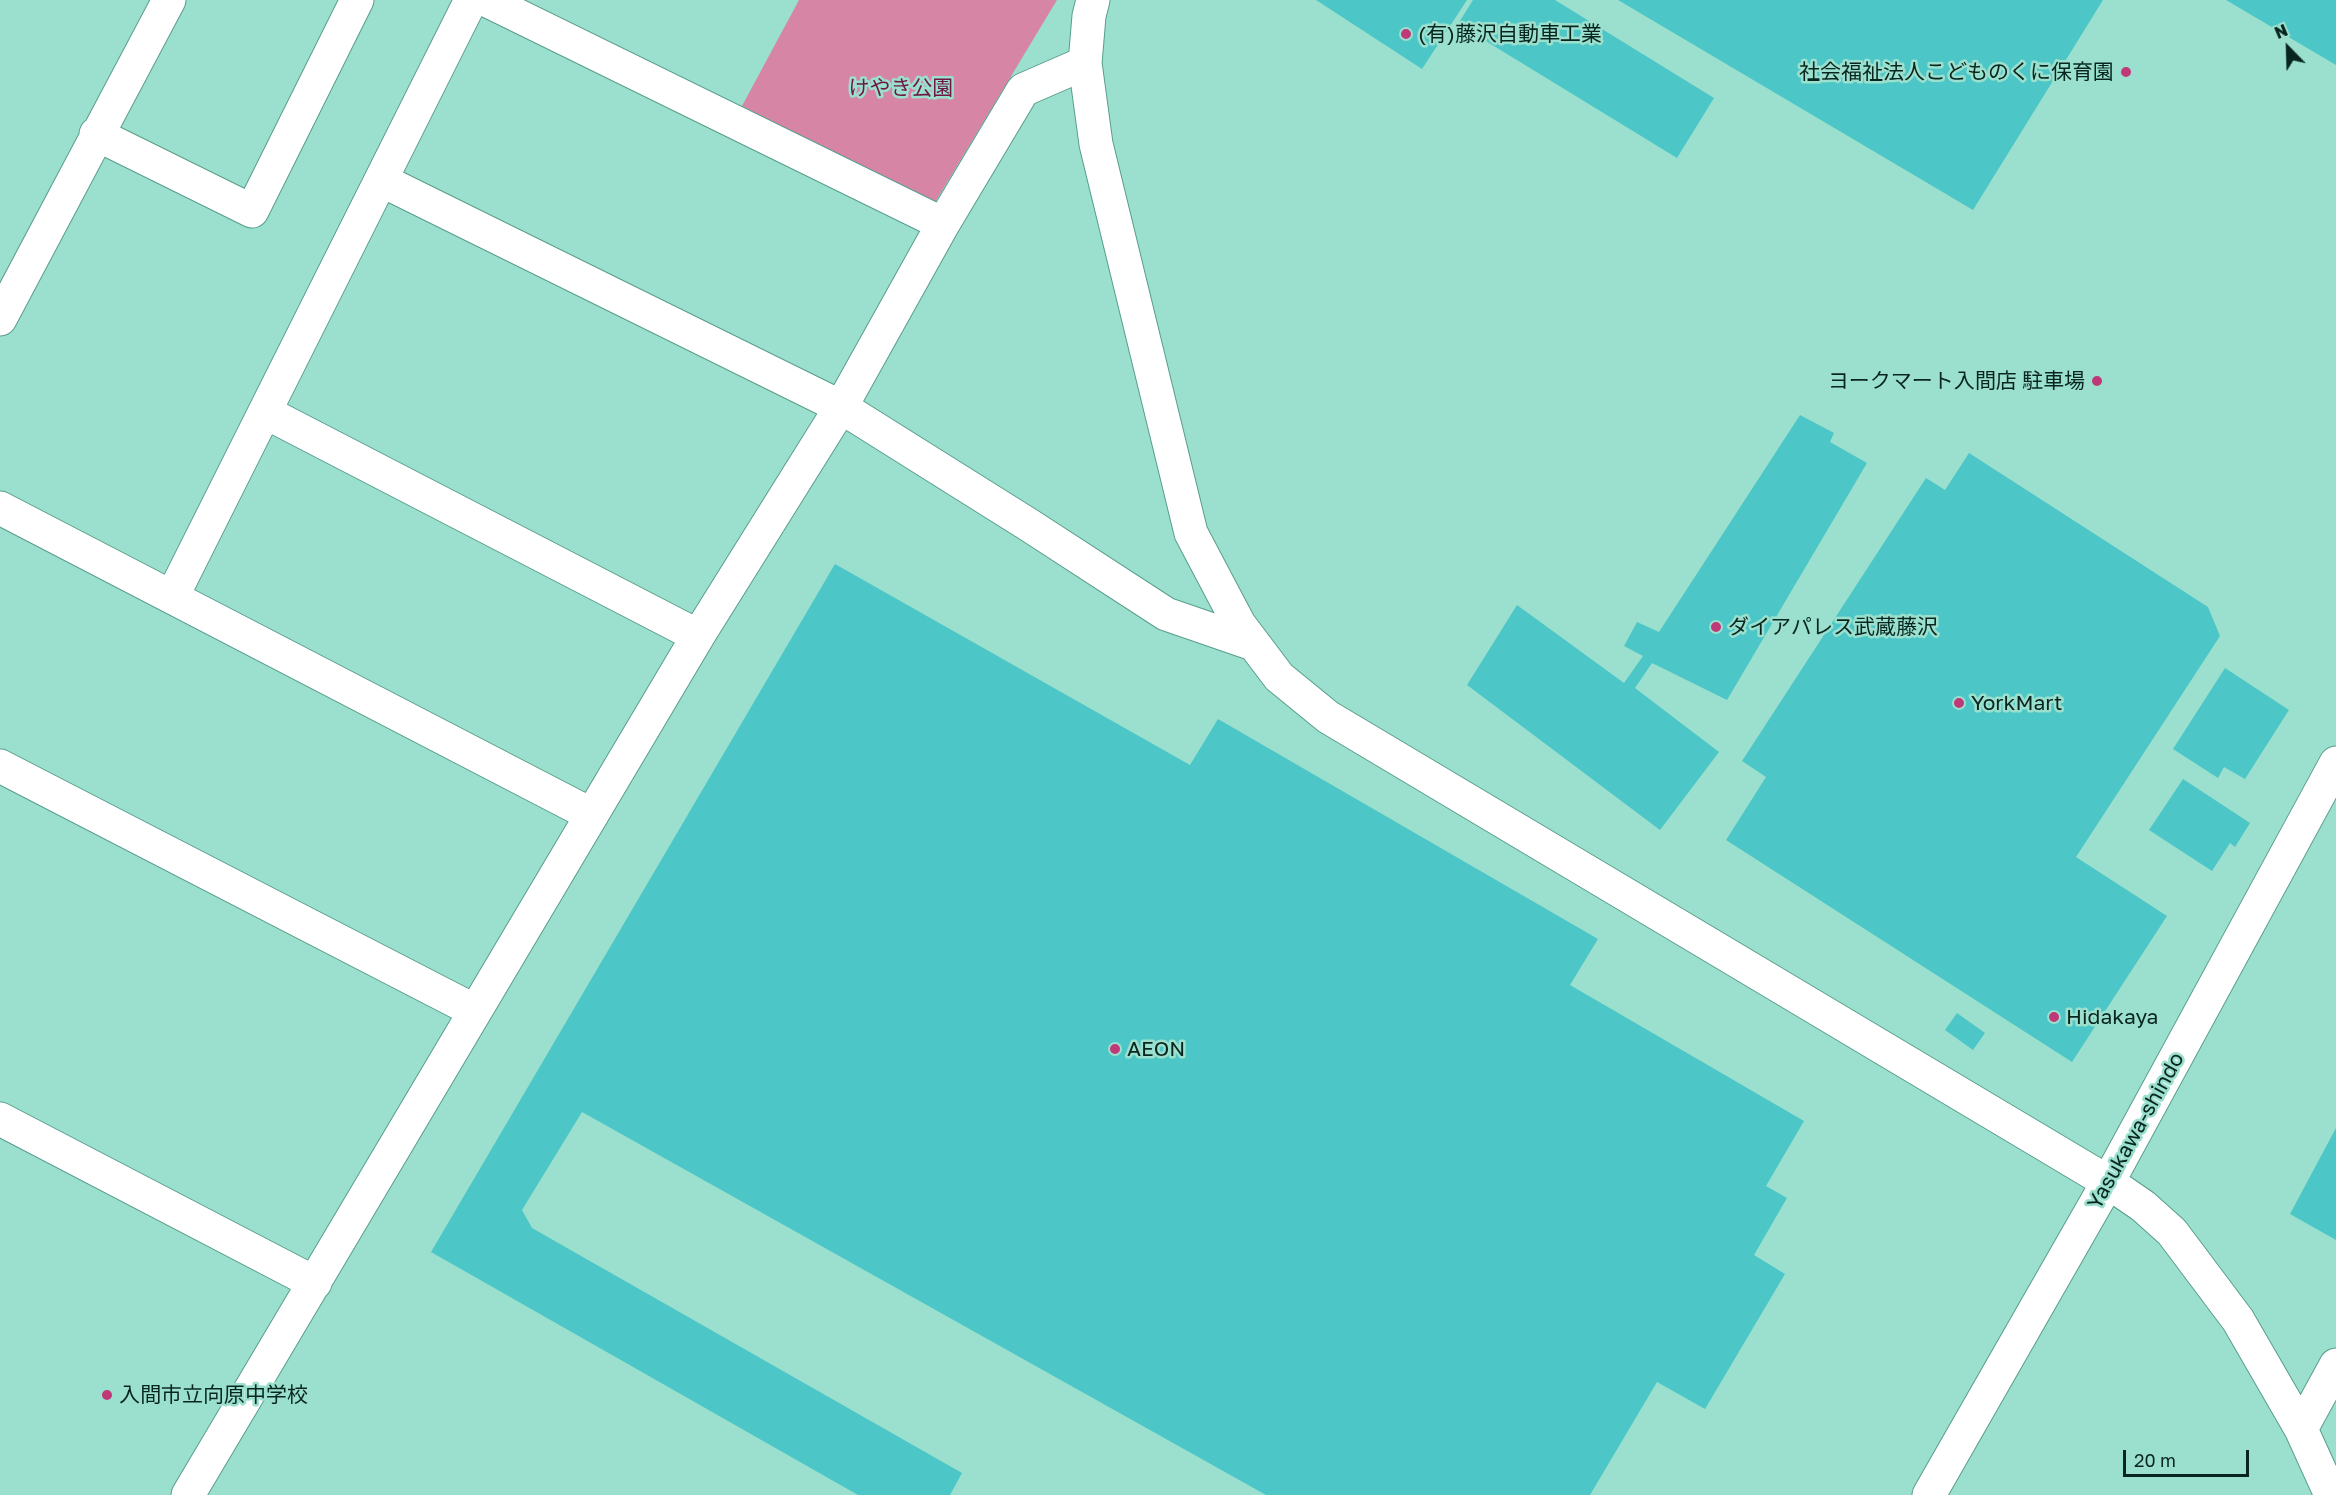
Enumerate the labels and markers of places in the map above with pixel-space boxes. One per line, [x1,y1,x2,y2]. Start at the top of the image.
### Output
place label: (有)藤沢自動車工業 [1418,21,1602,47]
marker: (有)藤沢自動車工業 [1399,27,1413,41]
place label: 社会福祉法人こどものくに保育園 [1799,59,2114,85]
marker: 社会福祉法人こどものくに保育園 [2119,65,2133,79]
place label: ヨークマート入間店 駐車場 [1828,368,2085,394]
marker: ヨークマート入間店 駐車場 [2090,374,2104,388]
place label: ダイアパレス武蔵藤沢 [1728,614,1938,640]
marker: ダイアパレス武蔵藤沢 [1709,620,1723,634]
place label: YorkMart [1971,690,2062,716]
marker: YorkMart [1952,696,1966,710]
place label: Hidakaya [2066,1004,2158,1030]
marker: Hidakaya [2047,1010,2061,1024]
place label: AEON [1127,1036,1185,1062]
marker: AEON [1108,1042,1122,1056]
place label: 入間市立向原中学校 [119,1382,308,1408]
marker: 入間市立向原中学校 [100,1388,114,1402]

